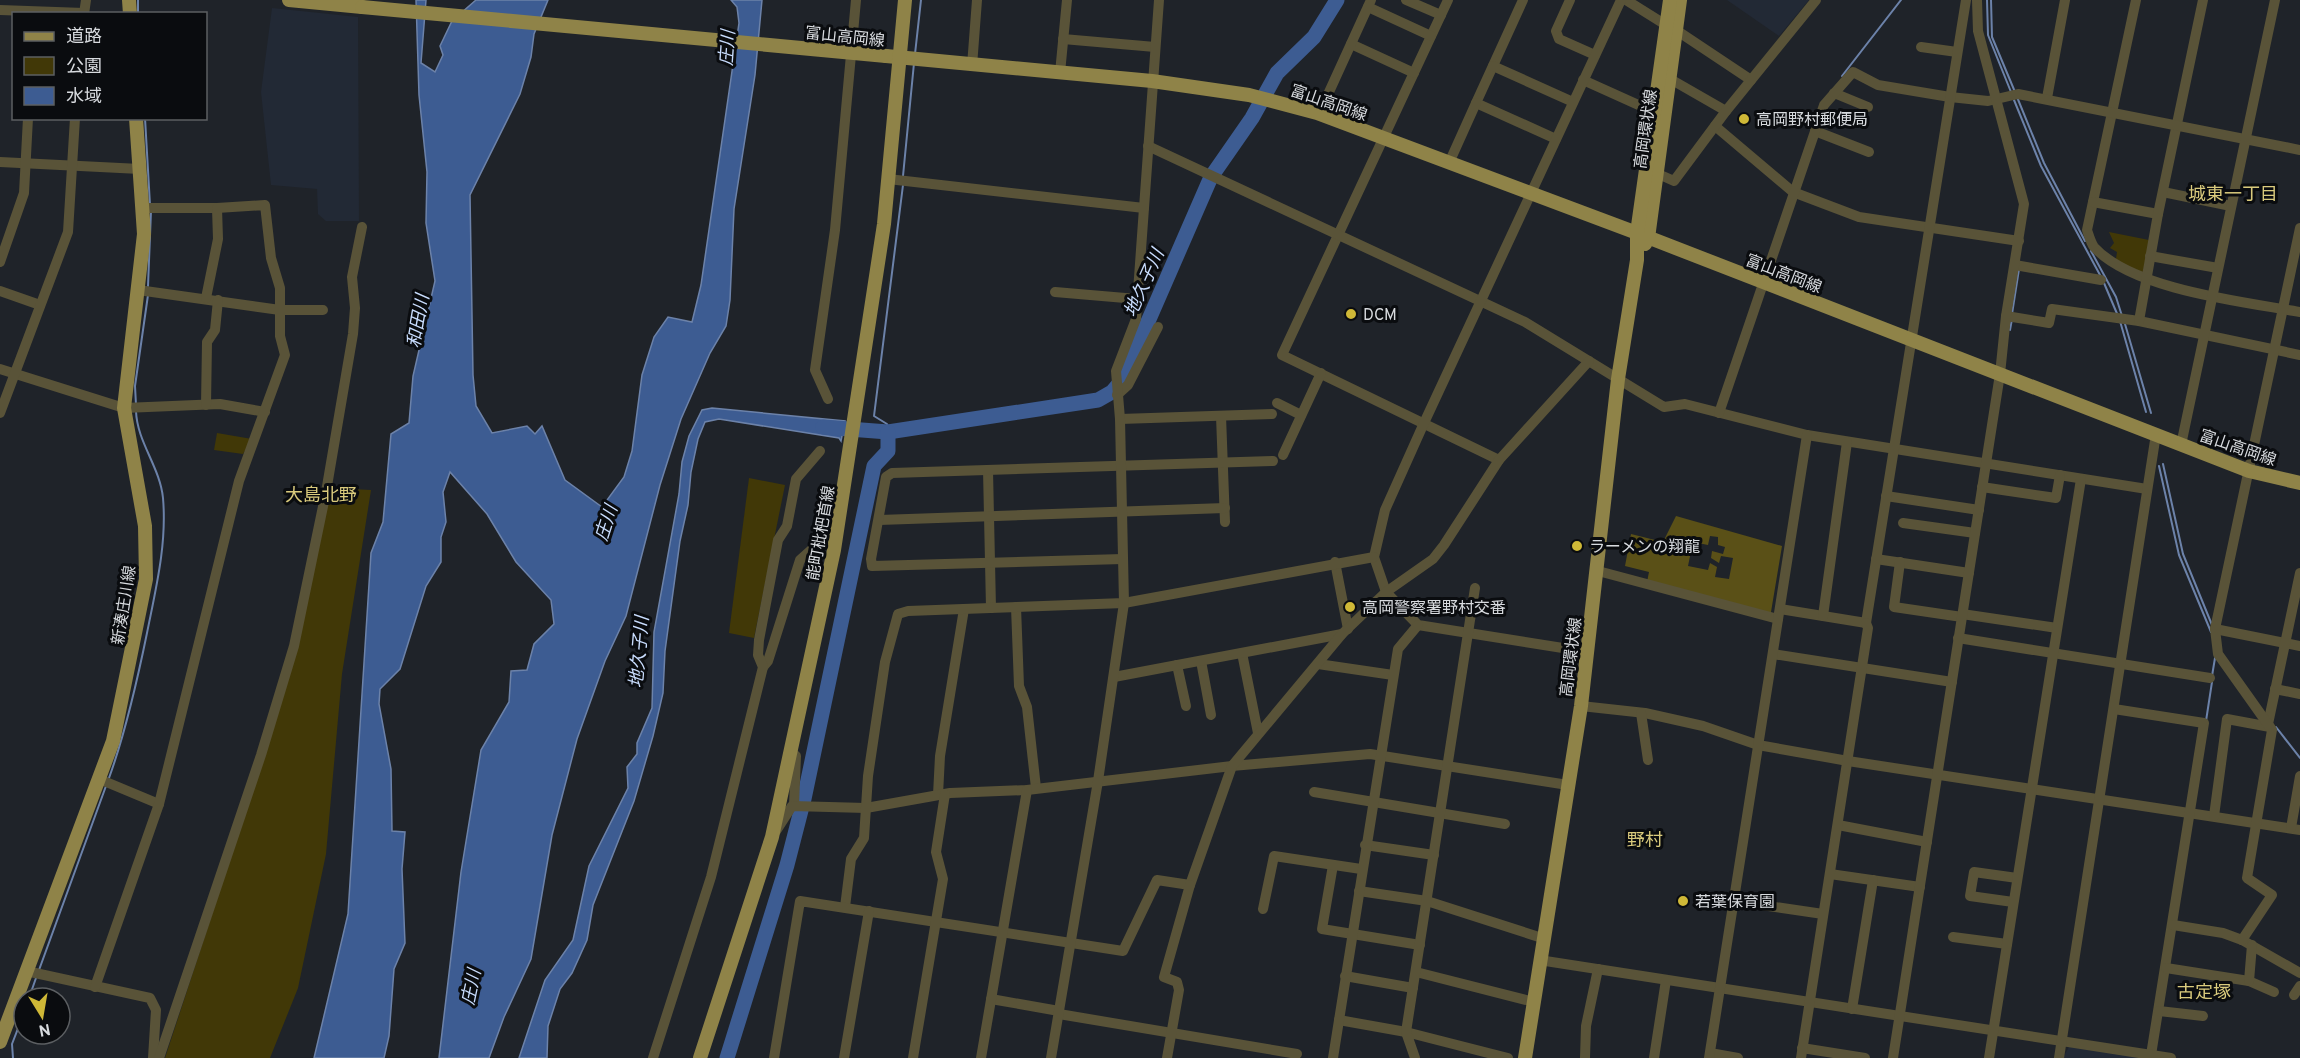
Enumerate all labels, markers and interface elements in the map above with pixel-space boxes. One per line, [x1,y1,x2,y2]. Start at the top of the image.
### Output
legend [12,12,207,120]
street label: 富山高岡線 [804,24,886,52]
text: 道路 [66,26,102,49]
water label: 庄川 [716,27,741,67]
text: 公園 [66,56,102,79]
street label: 富山高岡線 [1287,81,1369,126]
text: 水域 [66,86,102,109]
street label: 高岡環状線 [1632,88,1662,170]
place label: 高岡野村郵便局 [1756,111,1868,131]
marker: 高岡野村郵便局 [1737,112,1751,126]
district label: 城東一丁目 [2188,184,2278,207]
water label: 地久子川 [1120,244,1171,321]
street label: 富山高岡線 [1742,251,1824,299]
water label: 和田川 [403,291,436,350]
place label: DCM [1363,306,1397,326]
marker: DCM [1344,307,1358,321]
street label: 富山高岡線 [2196,426,2278,471]
street label: 能町枇杷首線 [804,484,840,582]
district label: 大島北野 [285,485,357,508]
water label: 庄川 [591,501,625,544]
place label: ラーメンの翔龍 [1589,538,1700,558]
marker: ラーメンの翔龍 [1570,539,1584,553]
street label: 新湊庄川線 [109,564,141,646]
place label: 高岡警察署野村交番 [1362,599,1506,619]
marker: 高岡警察署野村交番 [1343,600,1357,614]
water label: 地久子川 [626,613,655,689]
street label: 高岡環状線 [1557,616,1587,698]
district label: 野村 [1627,830,1663,853]
place label: 若葉保育園 [1695,893,1775,913]
marker: 若葉保育園 [1676,894,1690,908]
water label: 庄川 [457,965,488,1007]
district label: 古定塚 [2177,982,2231,1005]
north arrow [12,986,72,1046]
text: N [37,1018,52,1040]

